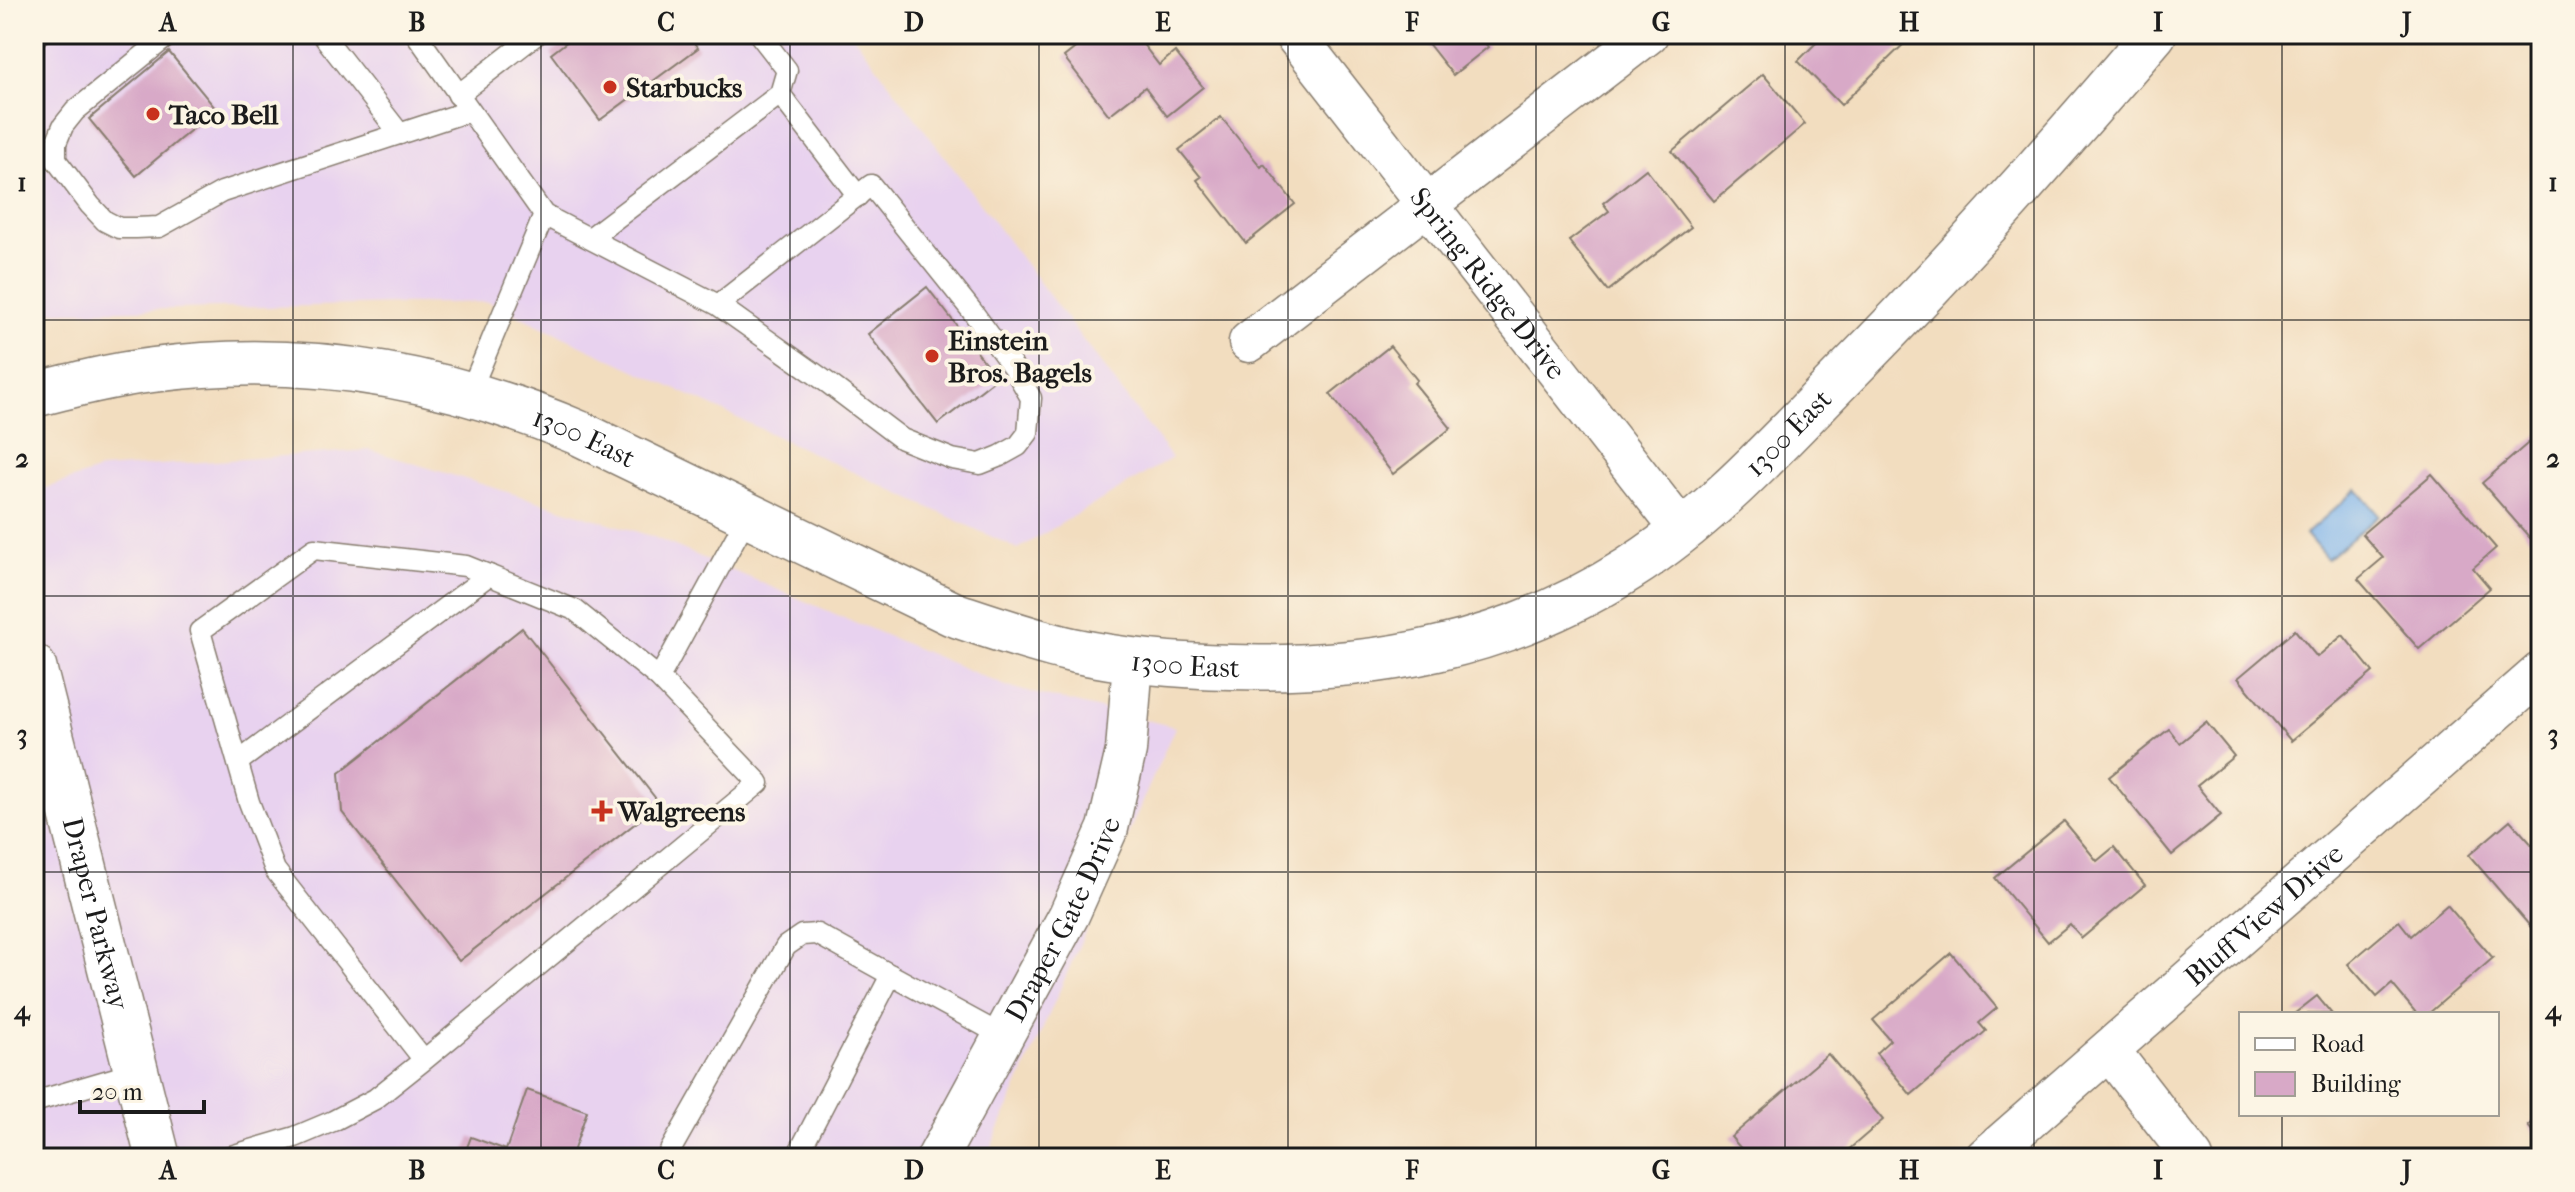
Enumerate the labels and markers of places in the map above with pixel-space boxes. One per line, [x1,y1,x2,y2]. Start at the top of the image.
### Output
place label: Starbucks [626,71,742,104]
marker: Starbucks [601,78,619,96]
place label: Taco Bell [168,98,279,131]
marker: Taco Bell [144,105,162,123]
place label: Einstein Bros. Bagels [948,324,1092,389]
marker: Einstein Bros. Bagels [923,347,941,365]
place label: Walgreens [617,795,745,828]
marker: Walgreens [593,802,611,820]

